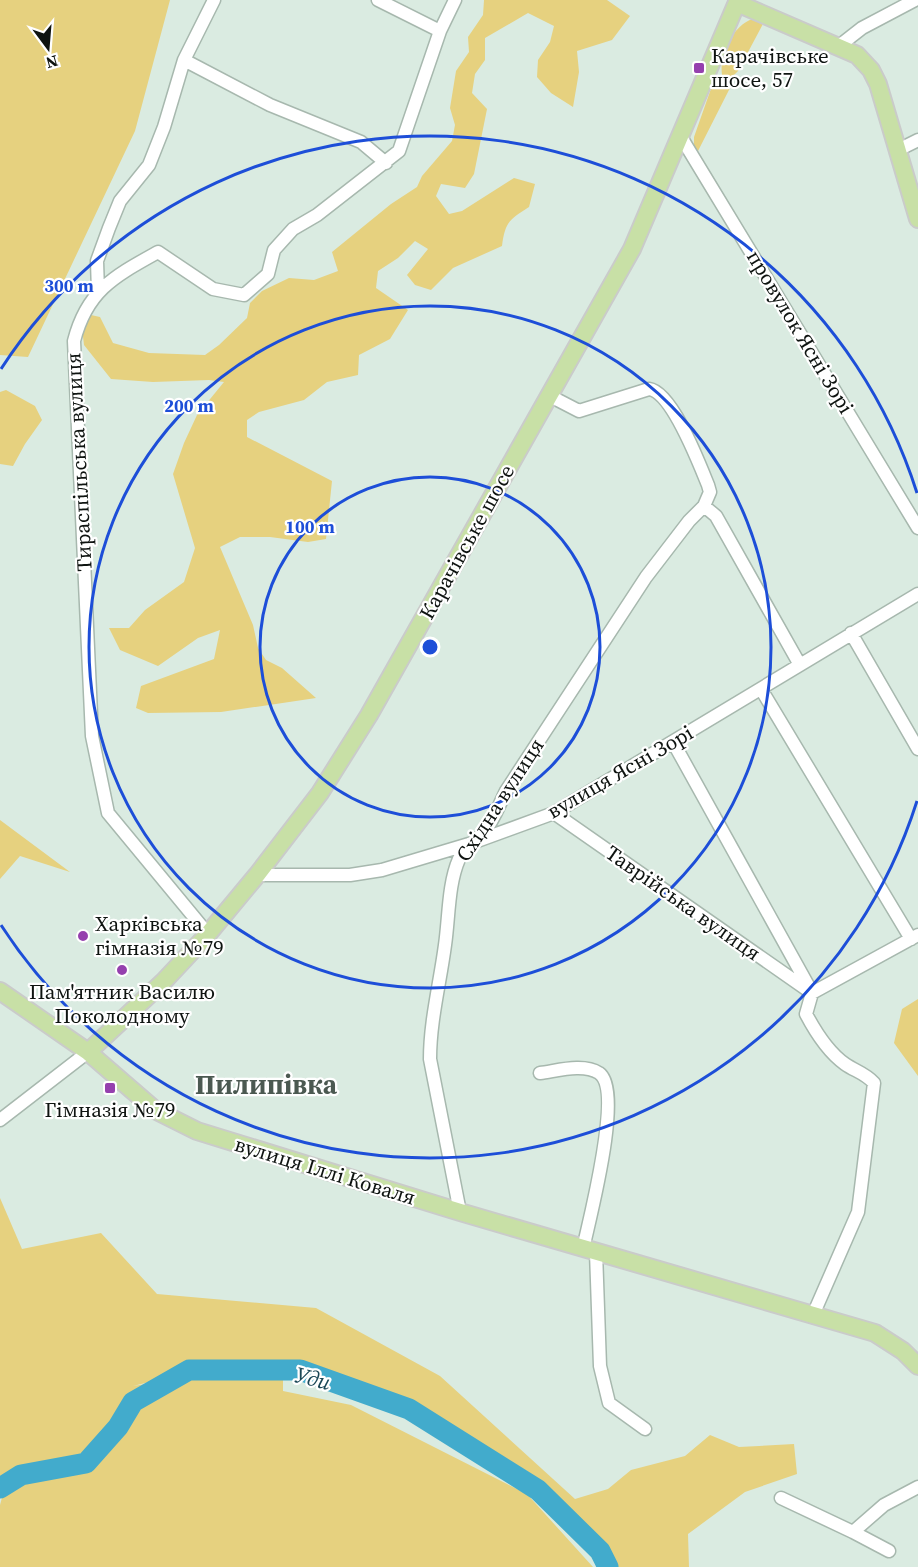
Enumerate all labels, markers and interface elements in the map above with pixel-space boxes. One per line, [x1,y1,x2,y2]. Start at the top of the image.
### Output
north arrow [18,18,78,78]
place label: Карачівське шосе, 57 [711,41,829,94]
text: N [43,50,61,75]
marker: Карачівське шосе, 57 [692,61,706,75]
street label: провулок Ясні Зорі [740,244,861,419]
text: 300 m [44,273,94,298]
street label: Тираспільська вулиця [58,352,99,572]
text: 200 m [164,393,214,418]
street label: Карачівське шосе [412,459,521,624]
text: 100 m [285,514,335,539]
centre of rings [420,637,440,657]
street label: вулиця Ясні Зорі [541,718,698,825]
street label: Східна вулиця [449,732,550,867]
street label: Таврійська вулиця [600,838,767,967]
place label: Харківська гімназія №79 [95,909,224,962]
marker: Харківська гімназія №79 [76,929,90,943]
marker: Пам'ятник Василю Поколодному [115,963,129,977]
place label: Пам'ятник Василю Поколодному [29,977,215,1030]
district label: Пилипівка [195,1066,338,1103]
marker: Гімназія №79 [103,1081,117,1095]
place label: Гімназія №79 [44,1095,176,1124]
street label: вулиця Іллі Коваля [231,1129,419,1212]
water label: Уди [292,1359,335,1397]

